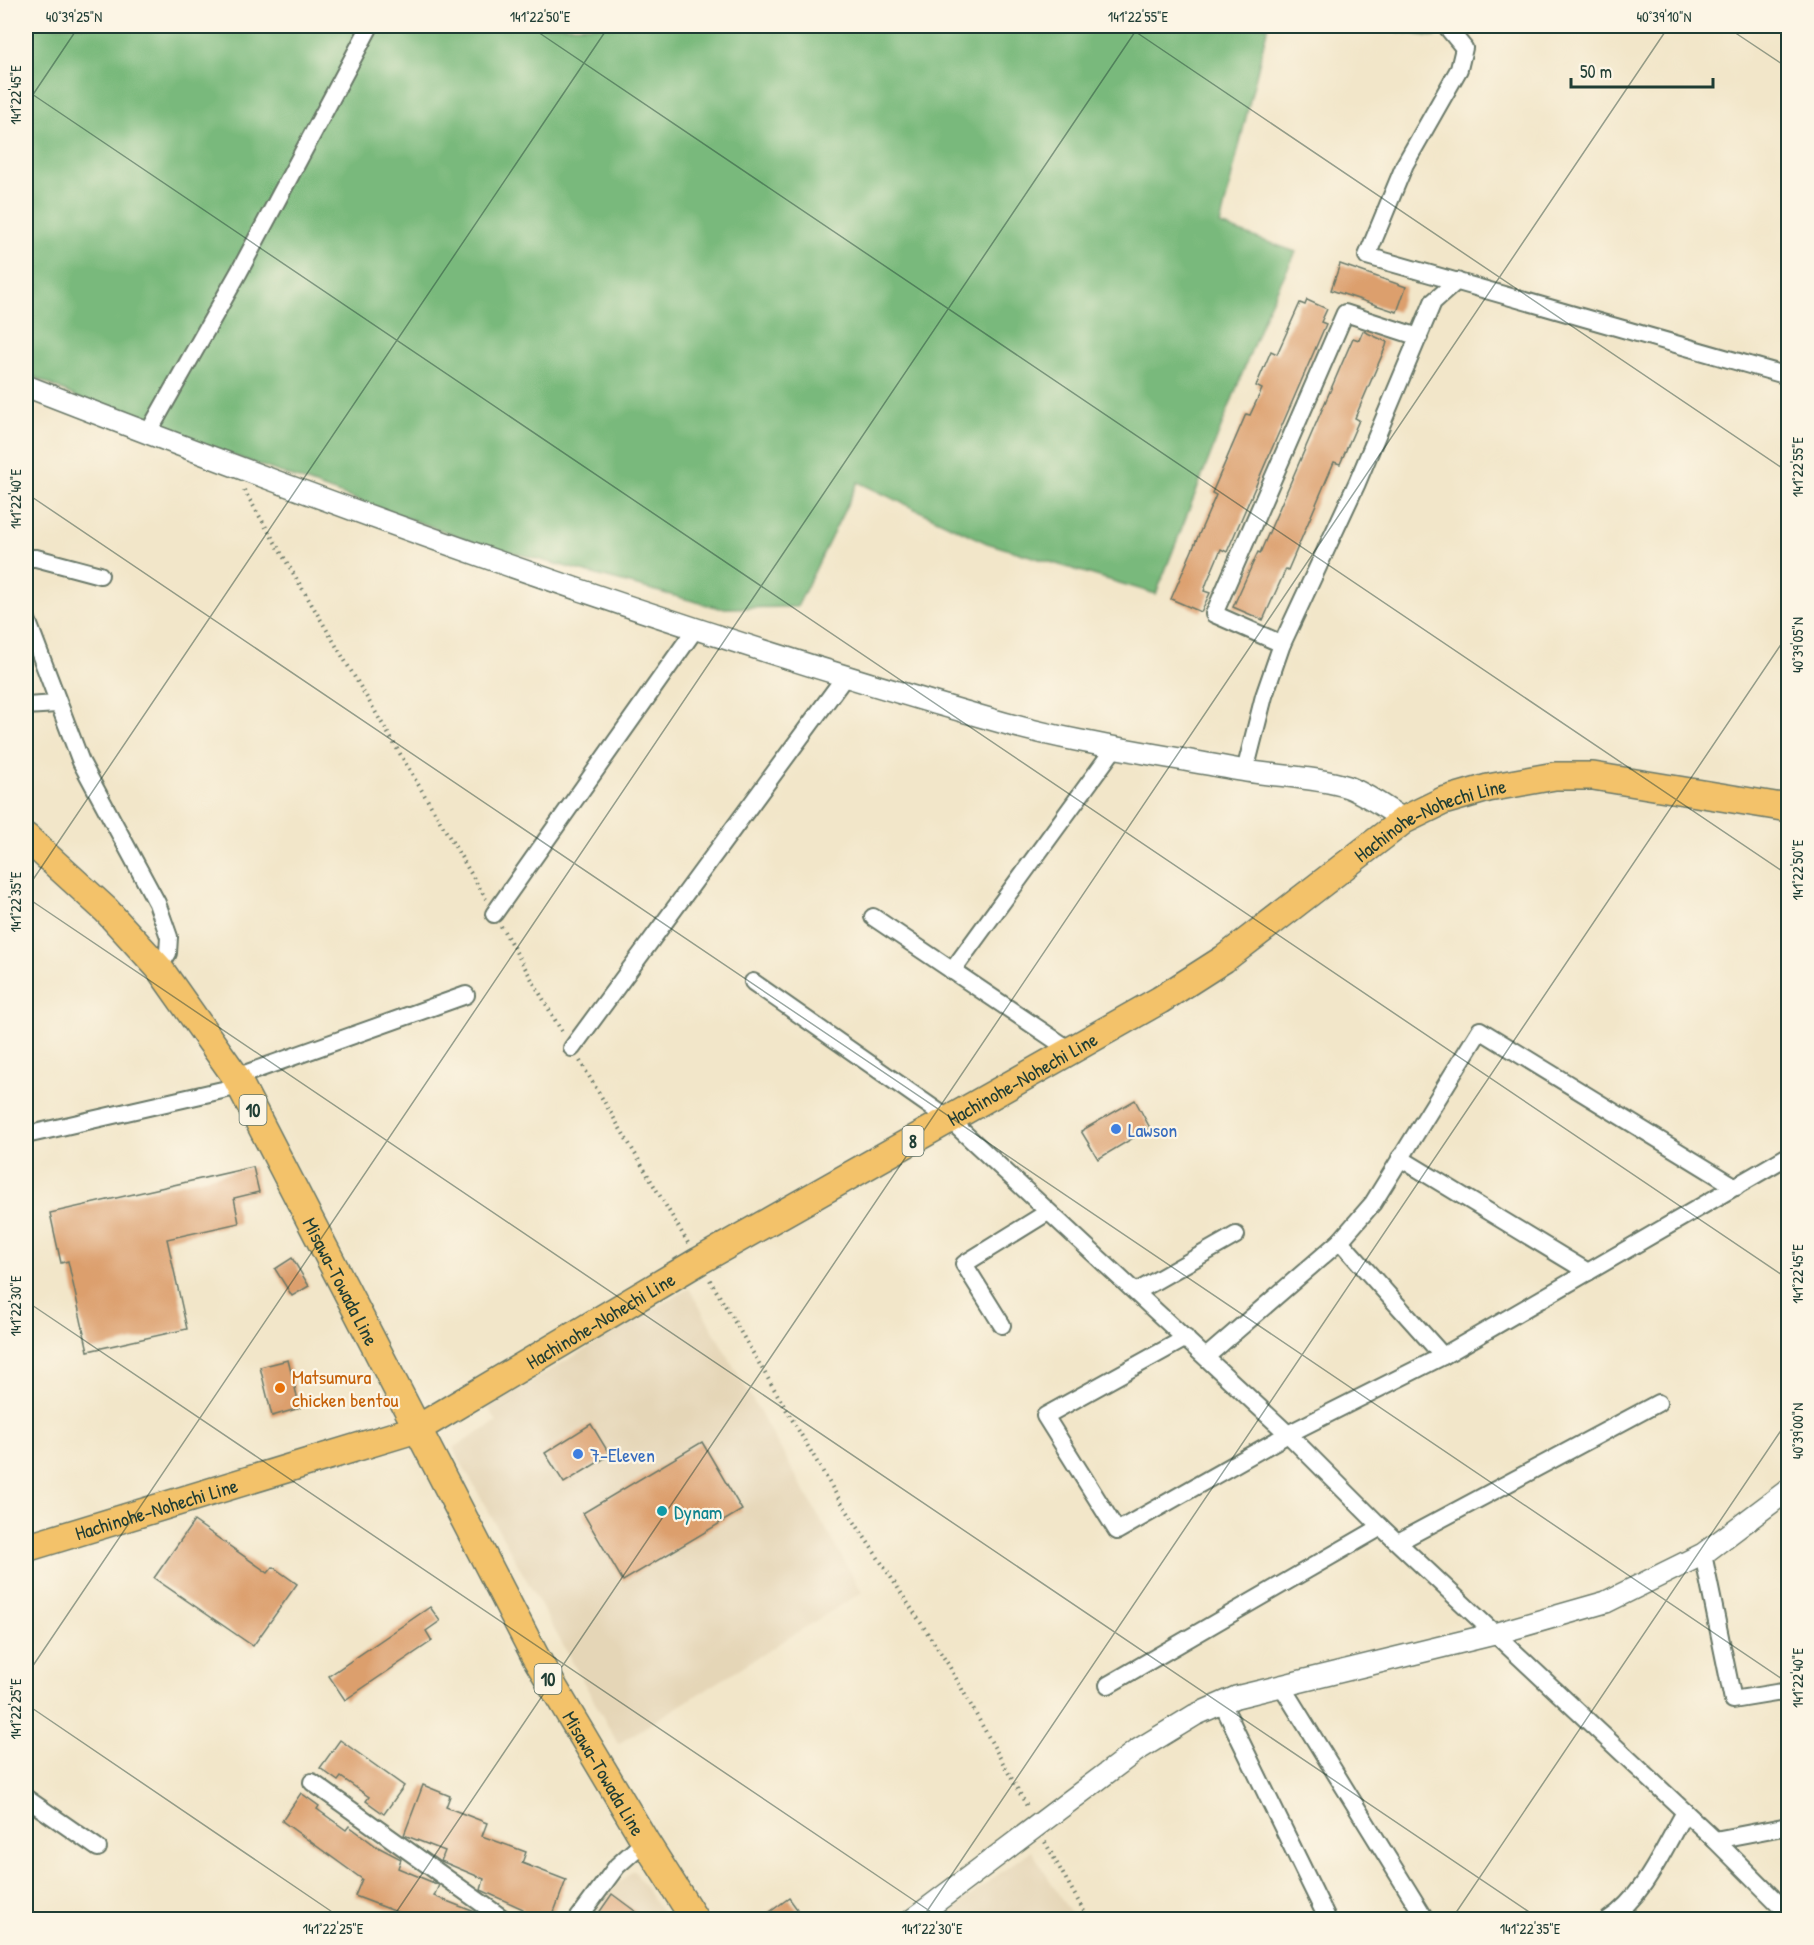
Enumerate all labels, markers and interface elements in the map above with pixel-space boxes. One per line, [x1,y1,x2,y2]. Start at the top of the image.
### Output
text: 40°39'25"N [46,6,102,27]
text: 141°22'50"E [510,6,571,27]
text: 141°22'55"E [1108,6,1169,27]
text: 40°39'10"N [1636,6,1692,27]
scale bar [1571,51,1714,89]
text: 50 m [1580,59,1612,84]
text: 141°22'45"E [5,65,26,125]
text: 141°22'55"E [1787,436,1808,497]
text: 141°22'40"E [5,469,26,529]
text: 40°39'05"N [1787,617,1808,673]
street label: Hachinohe-Nohechi Line [1348,772,1508,868]
text: 141°22'50"E [1787,839,1808,900]
text: 141°22'35"E [5,871,26,932]
street label: Hachinohe-Nohechi Line [942,1025,1102,1132]
road number: 10 [240,1095,266,1125]
place label: Lawson [1128,1116,1177,1143]
marker: Lawson [1109,1122,1123,1136]
road number: 8 [902,1126,924,1156]
street label: Misawa-Towada Line [297,1212,386,1350]
text: 141°22'45"E [1787,1244,1808,1304]
street label: Hachinohe-Nohechi Line [521,1265,680,1375]
text: 141°22'30"E [5,1275,26,1337]
place label: Matsumura chicken bentou [292,1363,398,1413]
marker: Matsumura chicken bentou [273,1381,287,1395]
text: 40°39'00"N [1787,1403,1808,1459]
place label: 7-Eleven [590,1441,655,1468]
marker: 7-Eleven [571,1447,585,1461]
street label: Hachinohe-Nohechi Line [71,1471,241,1546]
place label: Dynam [674,1498,722,1525]
marker: Dynam [655,1504,669,1518]
text: 141°22'40"E [1787,1648,1808,1708]
road number: 10 [534,1664,562,1694]
text: 141°22'25"E [5,1678,26,1740]
street label: Misawa-Towada Line [557,1705,652,1840]
text: 141°22'25"E [302,1918,364,1939]
text: 141°22'30"E [901,1918,963,1939]
text: 141°22'35"E [1500,1918,1561,1939]

